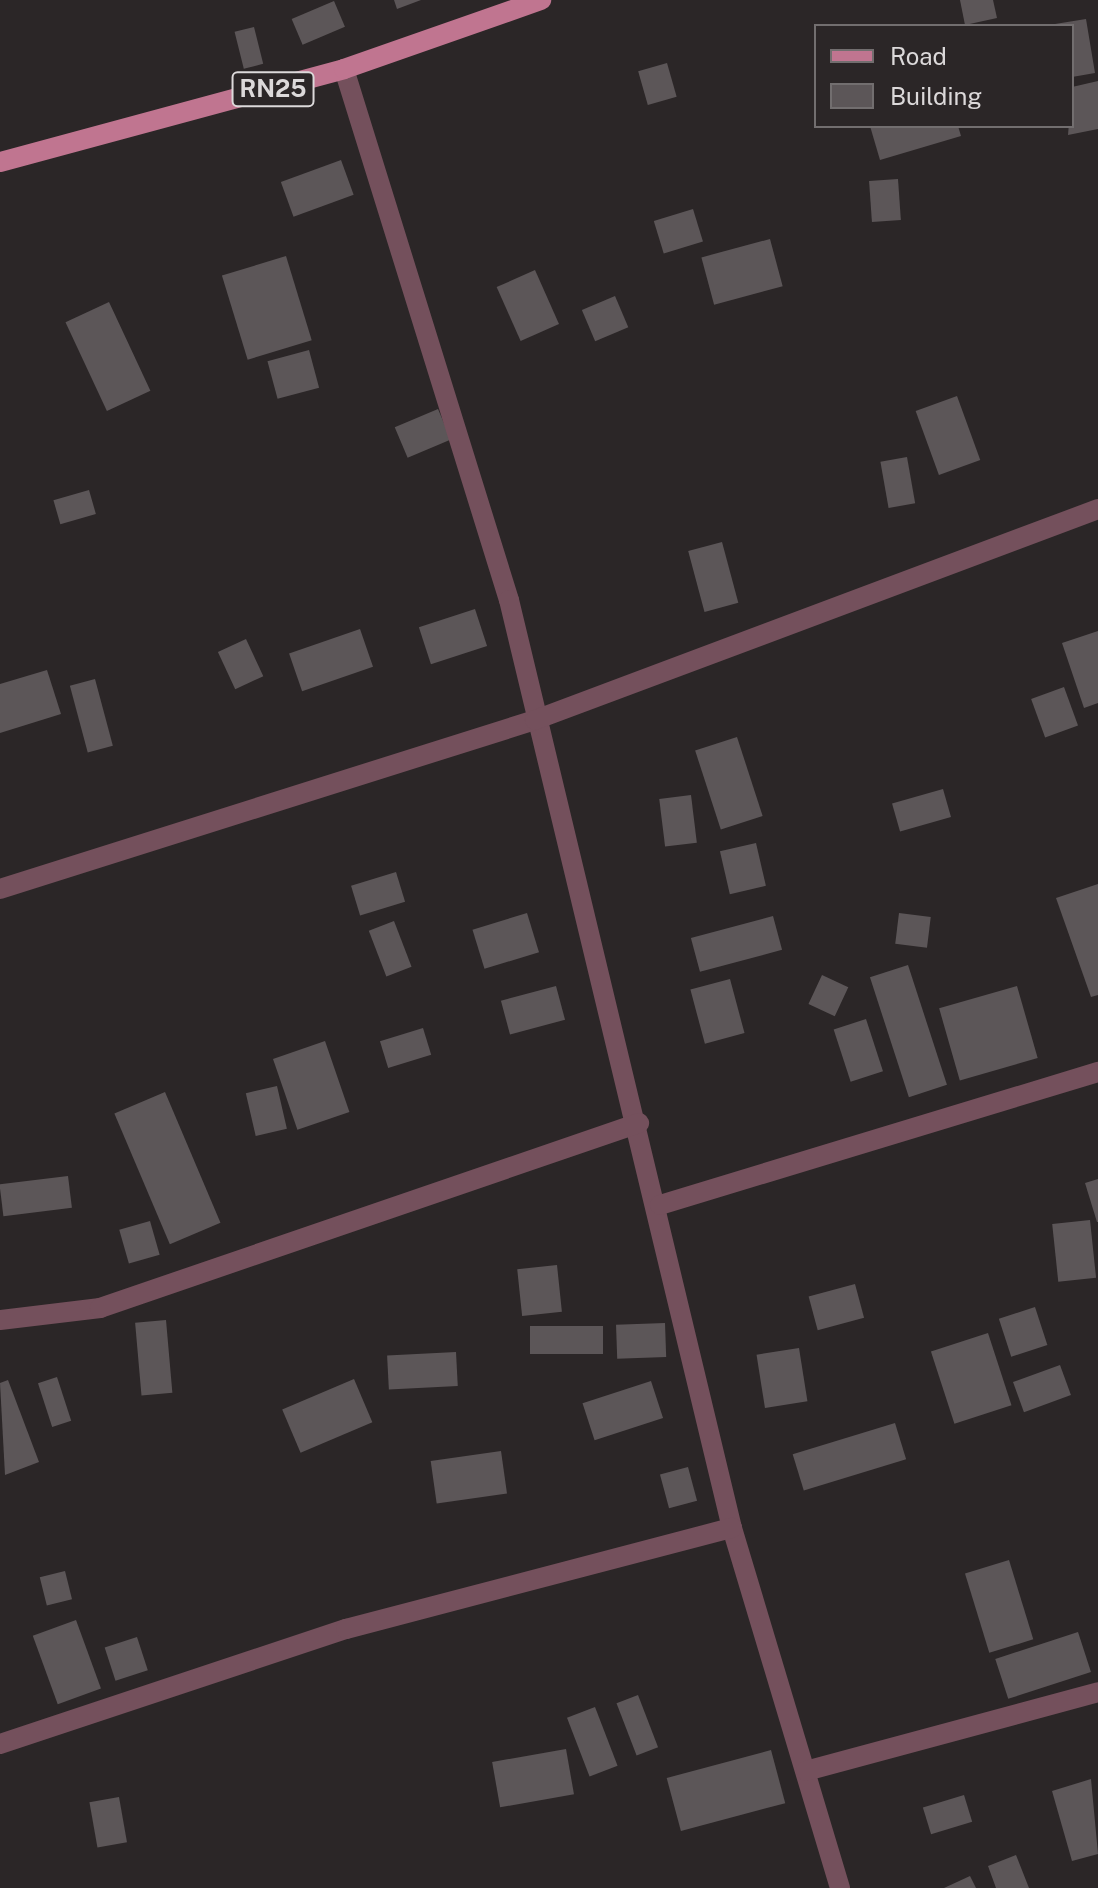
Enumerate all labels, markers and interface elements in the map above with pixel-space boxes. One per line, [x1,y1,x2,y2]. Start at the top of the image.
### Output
legend [814,24,1074,128]
text: Road [890,42,947,70]
road number: RN25 [231,69,315,109]
text: Building [890,82,982,110]

